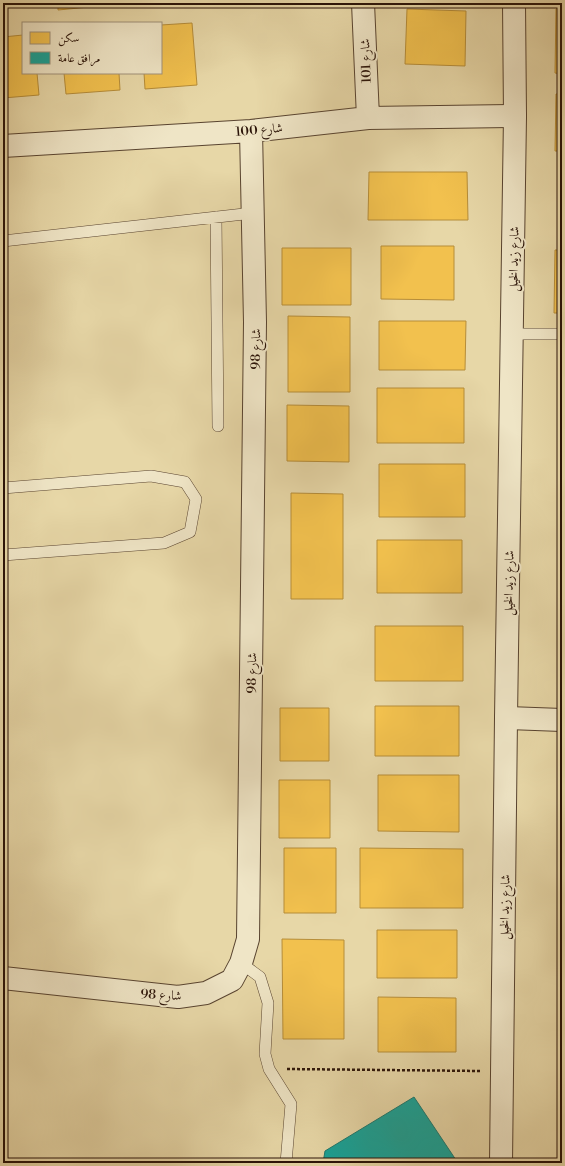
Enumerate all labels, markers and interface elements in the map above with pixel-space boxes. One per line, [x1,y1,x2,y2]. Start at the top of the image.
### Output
legend [22,22,162,74]
text: سكن [58,31,79,47]
street label: شارع 101 [357,38,378,83]
text: مرافق عامة [58,51,100,67]
street label: شارع 100 [235,120,284,143]
street label: شارع زيد الخيل [505,226,526,292]
street label: شارع 98 [248,328,267,370]
street label: شارع زيد الخيل [500,550,521,616]
street label: شارع 98 [244,652,263,694]
street label: شارع زيد الخيل [496,874,517,940]
street label: شارع 98 [140,986,182,1007]

